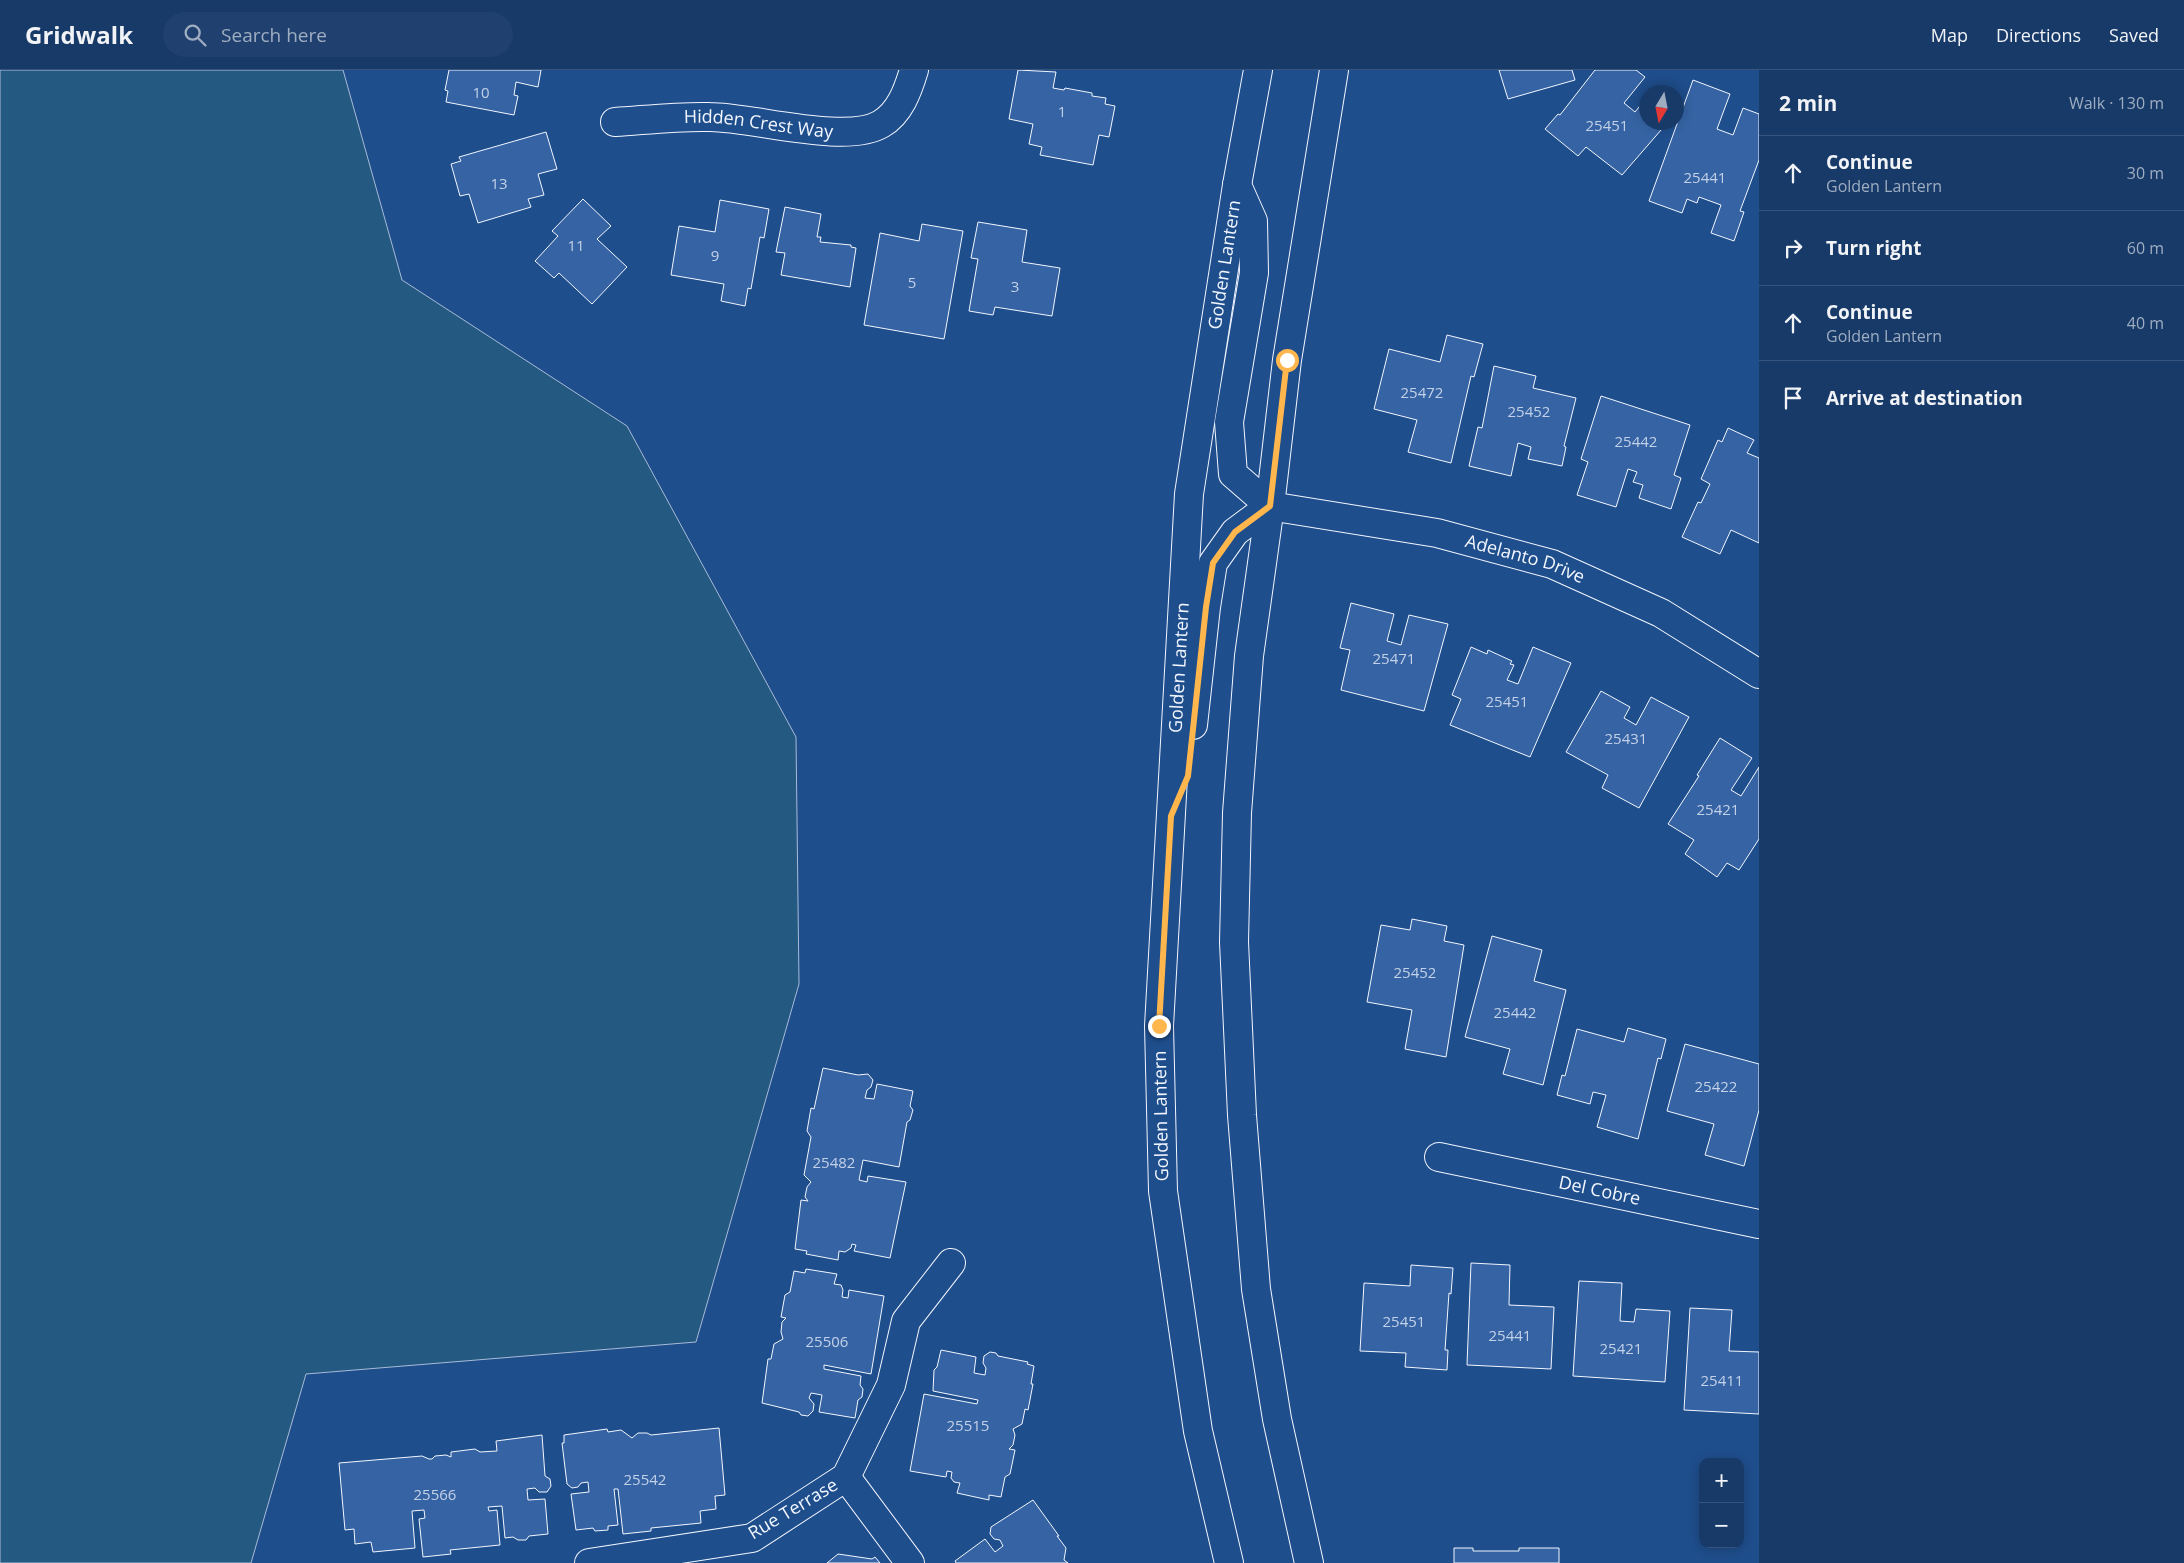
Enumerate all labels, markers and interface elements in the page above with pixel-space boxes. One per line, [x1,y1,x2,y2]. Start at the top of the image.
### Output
search box [163,12,513,57]
text: Gridwalk [25,18,133,51]
icon: search [181,21,209,49]
text: Search here [221,22,327,48]
text: Map [1931,23,1968,47]
text: Directions [1996,23,2081,47]
text: Saved [2109,23,2159,47]
house number: 10 [472,82,490,102]
north arrow [1639,85,1684,130]
text: 2 min [1779,89,1837,117]
text: Walk · 130 m [2069,92,2164,114]
house number: 1 [1058,101,1066,121]
street label: Hidden Crest Way [684,104,835,143]
house number: 25451 [1586,115,1628,135]
text: Continue [1826,149,1913,175]
icon: ahead [1779,159,1807,187]
text: 30 m [2127,162,2164,184]
house number: 25441 [1684,167,1726,187]
house number: 13 [490,173,508,193]
text: Golden Lantern [1826,175,1942,197]
street label: Golden Lantern [1202,198,1246,331]
icon: right [1779,234,1807,262]
house number: 11 [567,235,585,255]
text: Turn right [1826,235,1921,261]
text: 60 m [2127,237,2164,259]
house number: 9 [711,245,719,265]
house number: 5 [908,272,916,292]
house number: 3 [1011,276,1019,296]
text: Continue [1826,299,1913,325]
icon: ahead [1779,309,1807,337]
text: 40 m [2127,312,2164,334]
text: Golden Lantern [1826,325,1942,347]
route start [1276,349,1299,372]
house number: 25472 [1401,382,1443,402]
icon: arrive [1779,384,1807,412]
text: Arrive at destination [1826,385,2023,411]
house number: 25452 [1508,401,1550,421]
house number: 25442 [1615,431,1657,451]
street label: Adelanto Drive [1463,528,1589,588]
street label: Golden Lantern [1163,602,1194,734]
house number: 25471 [1373,648,1415,668]
house number: 25451 [1486,691,1528,711]
house number: 25431 [1605,728,1647,748]
house number: 25421 [1697,799,1739,819]
house number: 25452 [1394,962,1436,982]
house number: 25442 [1494,1002,1536,1022]
route end [1148,1015,1171,1038]
street label: Golden Lantern [1147,1050,1173,1182]
house number: 25422 [1695,1076,1737,1096]
house number: 25482 [813,1152,855,1172]
street label: Del Cobre [1557,1169,1643,1210]
house number: 25451 [1383,1311,1425,1331]
house number: 25441 [1489,1325,1531,1345]
house number: 25506 [806,1331,848,1351]
house number: 25421 [1600,1338,1642,1358]
house number: 25411 [1701,1370,1743,1390]
house number: 25515 [947,1415,989,1435]
map controls [1699,1458,1744,1548]
button: + [1699,1458,1744,1503]
house number: 25542 [624,1469,666,1489]
street label: Rue Terrase [743,1472,842,1544]
house number: 25566 [414,1484,456,1504]
button: − [1699,1503,1744,1548]

